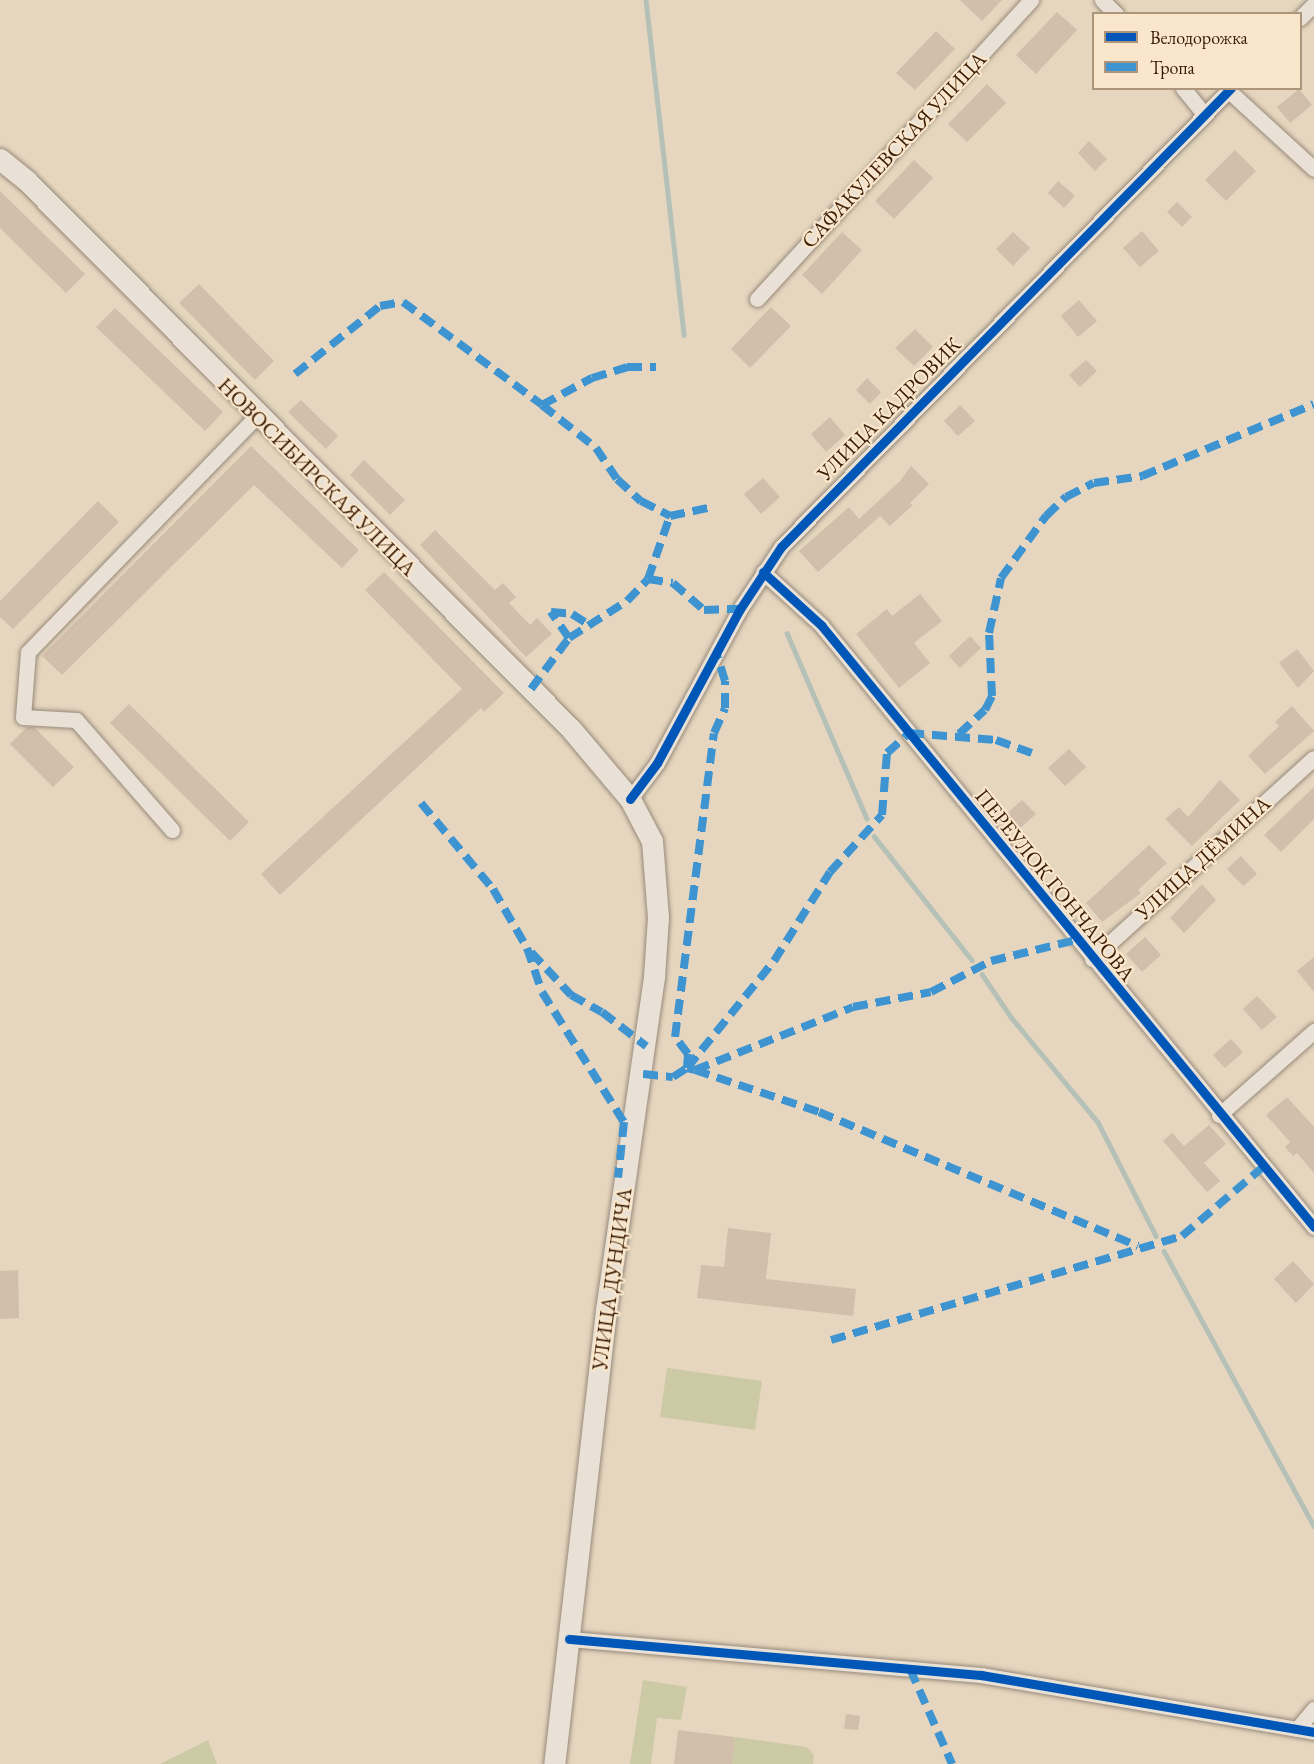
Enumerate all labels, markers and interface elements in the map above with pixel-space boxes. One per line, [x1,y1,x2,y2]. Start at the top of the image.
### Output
legend [1092,12,1302,90]
text: Велодорожка [1150,26,1248,49]
street label: САФАКУЛЕВСКАЯ УЛИЦА [796,47,992,253]
text: Тропа [1150,56,1195,79]
street label: УЛИЦА КАДРОВИК [812,332,966,486]
street label: НОВОСИБИРСКАЯ УЛИЦА [213,373,421,581]
street label: ПЕРЕУЛОК ГОНЧАРОВА [970,784,1140,986]
street label: УЛИЦА ДЁМИНА [1130,791,1276,925]
street label: УЛИЦА ДУНДИЧА [587,1186,637,1372]

